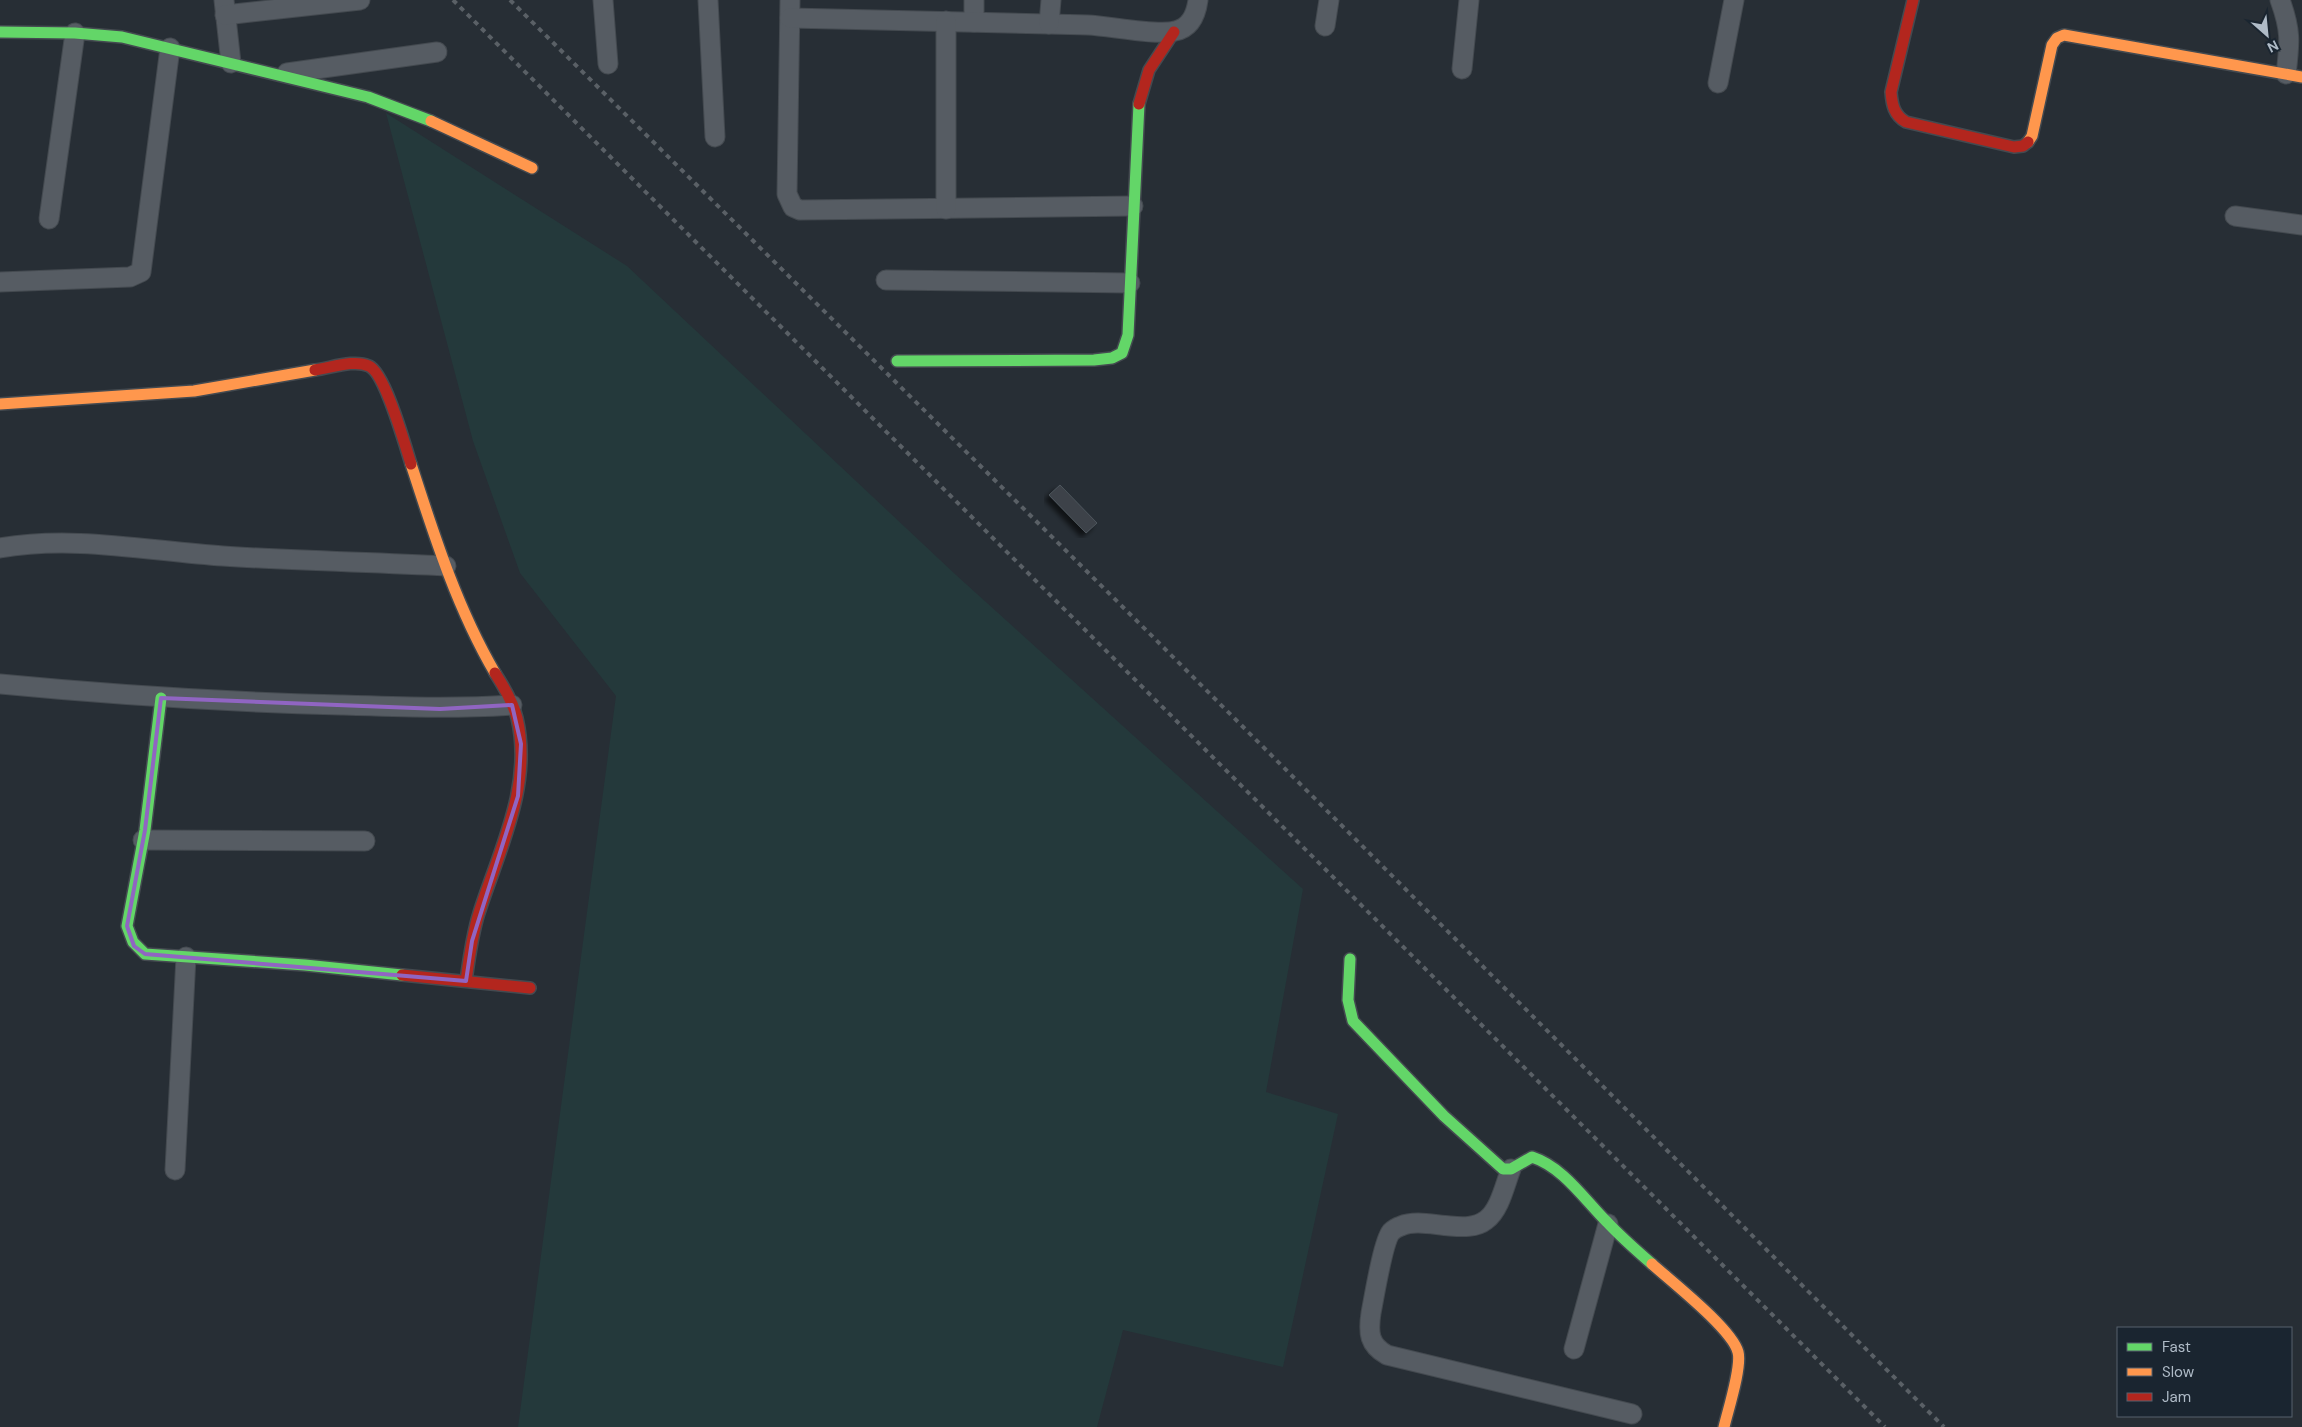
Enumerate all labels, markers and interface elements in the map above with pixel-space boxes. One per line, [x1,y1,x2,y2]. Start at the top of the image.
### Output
north arrow [2242,10,2292,60]
text: N [2264,36,2282,57]
legend [2117,1327,2292,1417]
text: Fast [2162,1337,2191,1357]
text: Slow [2162,1362,2195,1382]
text: Jam [2162,1387,2191,1407]

